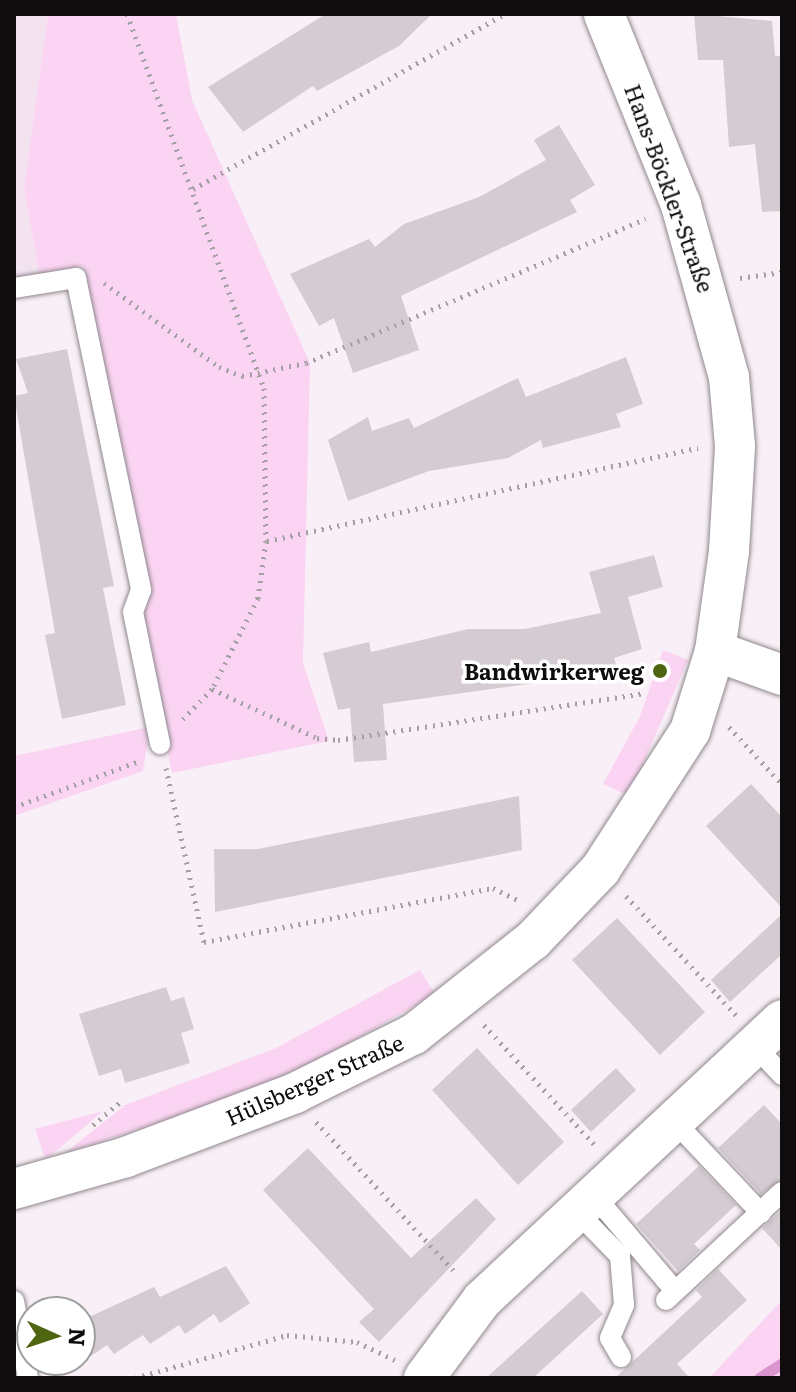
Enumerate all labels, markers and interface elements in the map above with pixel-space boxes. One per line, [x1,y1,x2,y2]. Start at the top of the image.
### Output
street label: Hans-Böckler-Straße [620,80,720,296]
place label: Bandwirkerweg [464,658,644,684]
marker: Bandwirkerweg [651,662,669,680]
street label: Hülsberger Straße [221,1028,407,1130]
north arrow [16,1296,96,1376]
text: N [62,1327,95,1347]

